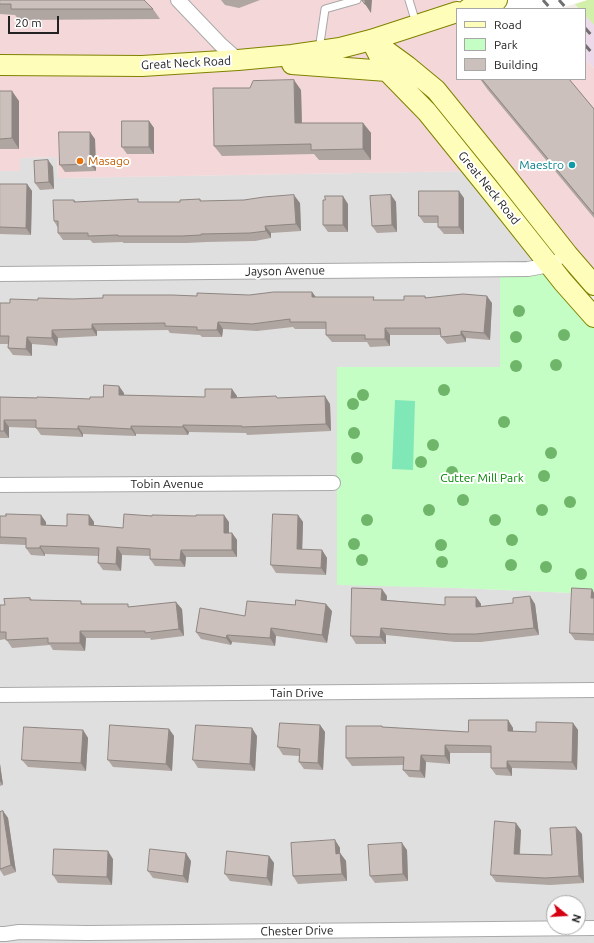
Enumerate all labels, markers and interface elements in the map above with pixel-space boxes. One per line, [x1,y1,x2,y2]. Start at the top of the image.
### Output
scale bar [10,8,61,34]
legend [456,8,586,80]
text: 20 m [15,16,42,29]
text: Road [494,18,522,31]
text: Park [494,38,518,51]
street label: Great Neck Road [141,53,231,73]
text: Building [494,58,538,71]
street label: Great Neck Road [455,149,523,227]
place label: Masago [88,154,130,168]
marker: Masago [75,156,85,166]
place label: Maestro [519,158,564,172]
marker: Maestro [567,160,577,170]
street label: Jayson Avenue [245,263,325,279]
park label: Cutter Mill Park [440,471,524,485]
street label: Tobin Avenue [130,477,204,491]
street label: Tain Drive [270,686,324,700]
north arrow [546,895,586,935]
text: N [569,913,583,924]
street label: Chester Drive [260,923,334,939]

